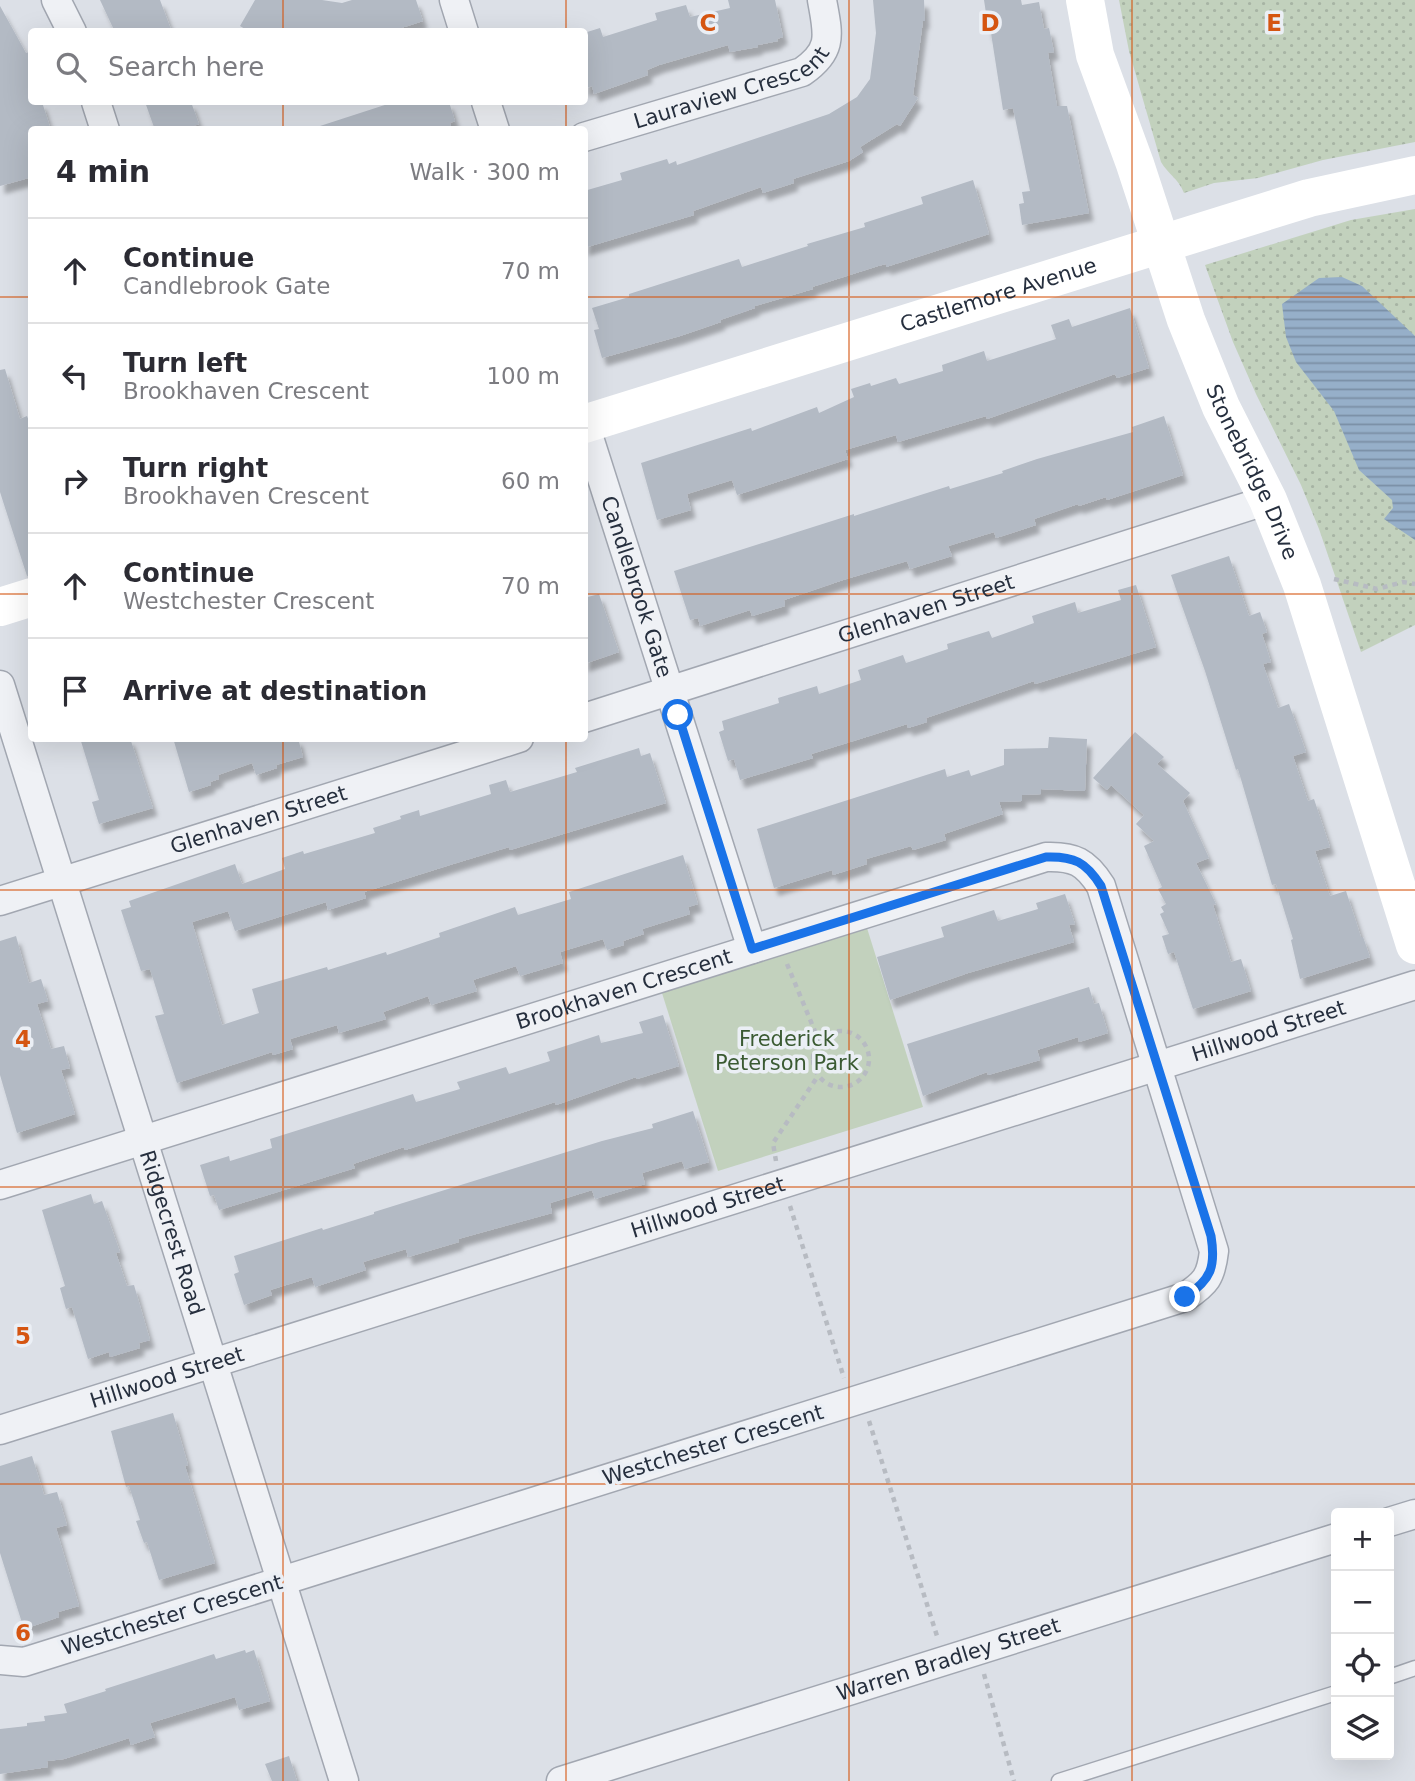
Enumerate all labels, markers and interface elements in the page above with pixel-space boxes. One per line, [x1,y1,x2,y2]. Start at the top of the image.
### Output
text: C [700,10,716,36]
text: D [980,10,1000,36]
text: E [1266,10,1282,36]
search box [28,28,588,105]
street label: Lauraview Crescent [631,43,834,134]
icon: search [52,48,90,86]
text: Search here [108,52,264,82]
text: 4 min [56,154,150,189]
text: Walk · 300 m [409,159,560,185]
text: Continue [123,243,254,273]
icon: ahead [56,252,94,290]
street label: Castlemore Avenue [897,253,1100,337]
text: 70 m [501,258,560,284]
text: Candlebrook Gate [123,273,330,299]
text: Turn left [123,348,247,378]
icon: left [56,357,94,395]
text: 100 m [486,363,560,389]
text: Brookhaven Crescent [123,378,369,404]
street label: Stonebridge Drive [1201,381,1303,563]
text: Turn right [123,453,268,483]
icon: right [56,462,94,500]
text: 60 m [501,468,560,494]
text: Brookhaven Crescent [123,483,369,509]
street label: Candlebrook Gate [596,493,677,681]
text: Continue [123,558,254,588]
icon: ahead [56,567,94,605]
street label: Glenhaven Street [835,570,1017,648]
text: 70 m [501,573,560,599]
text: Westchester Crescent [123,588,374,614]
icon: arrive [56,672,94,710]
text: Arrive at destination [123,676,427,706]
route start [662,699,693,730]
street label: Glenhaven Street [167,781,350,859]
street label: Brookhaven Crescent [513,944,735,1034]
street label: Hillwood Street [1189,996,1349,1066]
text: 4 [15,1026,31,1052]
park label: Frederick Peterson Park [715,1027,860,1075]
street label: Ridgecrest Road [135,1147,209,1318]
street label: Hillwood Street [628,1172,788,1243]
route end [1169,1281,1200,1312]
text: 5 [15,1323,31,1349]
street label: Hillwood Street [87,1342,247,1413]
street label: Westchester Crescent [600,1400,826,1490]
map controls [1331,1508,1394,1760]
button: + [1331,1508,1394,1571]
street label: Westchester Crescent [59,1570,285,1660]
button: − [1331,1571,1394,1634]
street label: Warren Bradley Street [834,1613,1063,1706]
text: 6 [15,1620,31,1646]
button: locate [1331,1634,1394,1697]
button: layers [1331,1697,1394,1760]

